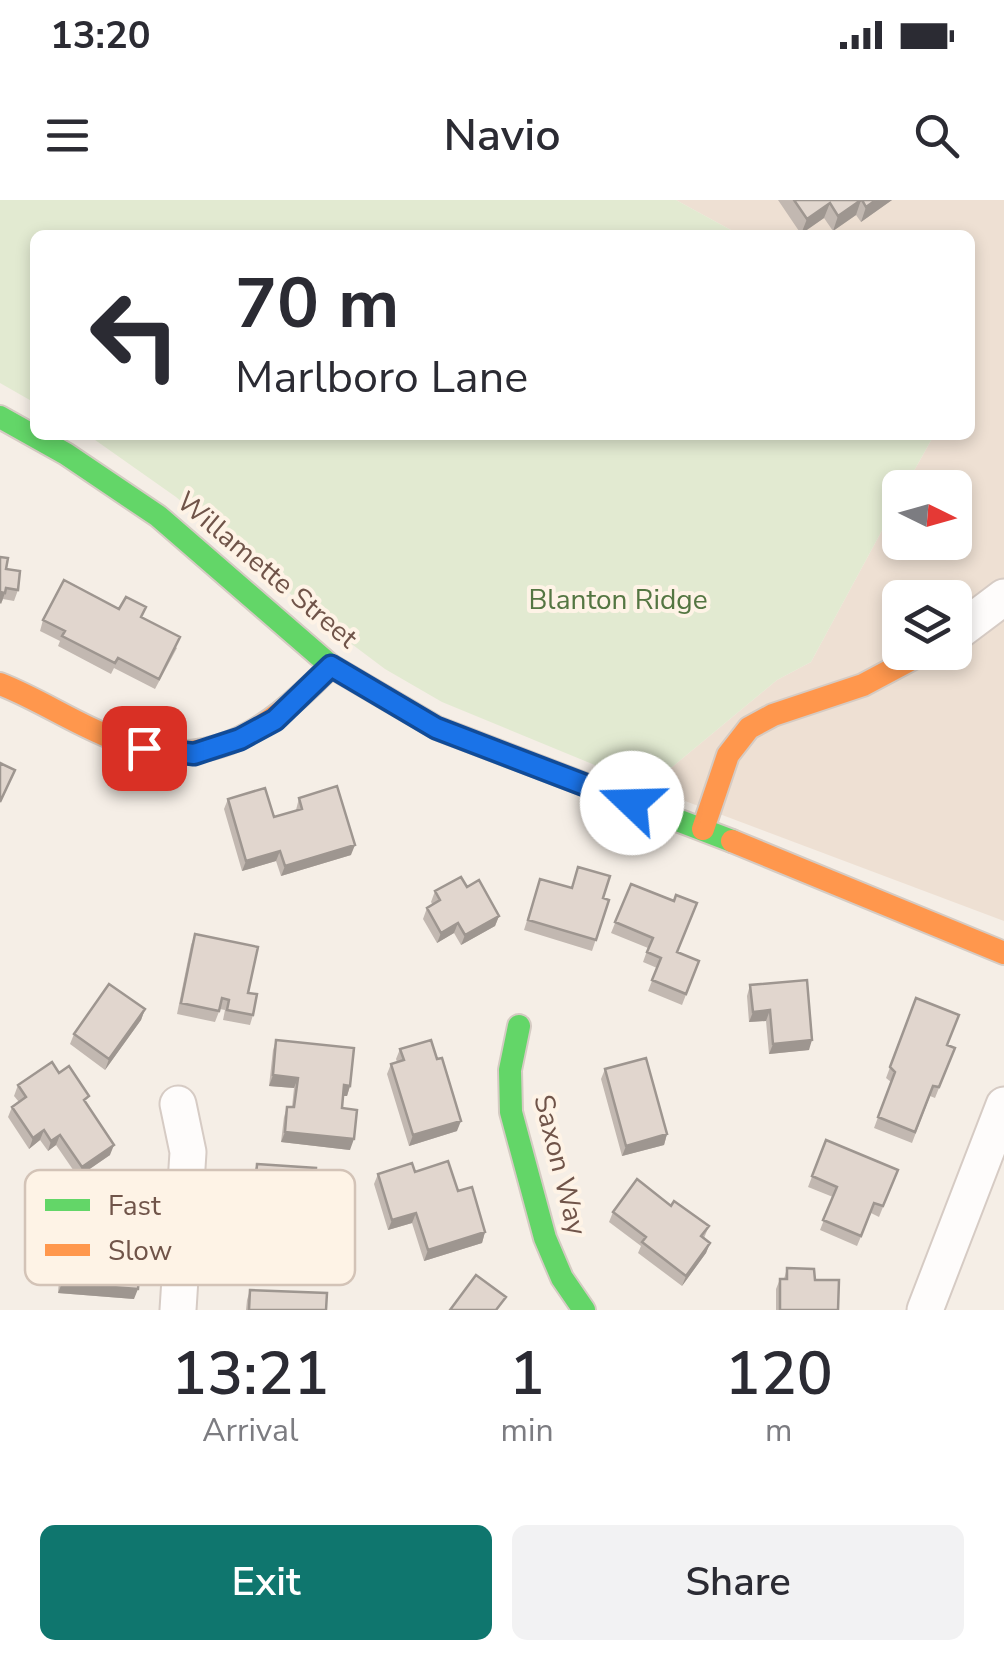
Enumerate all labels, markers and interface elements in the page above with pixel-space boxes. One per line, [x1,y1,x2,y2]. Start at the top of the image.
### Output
text: 13:20 [50,10,151,61]
text: Navio [443,105,561,166]
icon: menu [40,108,95,163]
icon: search [909,108,964,163]
text: 70 m [235,256,399,352]
icon: left [70,270,200,400]
text: Marlboro Lane [235,347,528,408]
north arrow [882,470,972,560]
map controls [882,470,972,670]
street label: Willamette Street [169,483,366,657]
button: layers [882,580,972,670]
park label: Blanton Ridge [528,581,708,619]
pin [102,706,187,791]
icon: arrive [117,721,172,776]
position arrow [580,751,684,855]
street label: Saxon Way [524,1091,596,1240]
legend [25,1170,355,1285]
text: Fast [108,1187,161,1225]
text: Slow [108,1232,172,1270]
text: 13:21 [171,1333,329,1415]
text: 1 [509,1333,545,1415]
text: 120 [725,1333,833,1415]
text: Arrival [202,1409,298,1452]
text: min [501,1409,554,1452]
text: m [765,1409,793,1452]
button: Exit [40,1525,492,1640]
button: Share [512,1525,964,1640]

